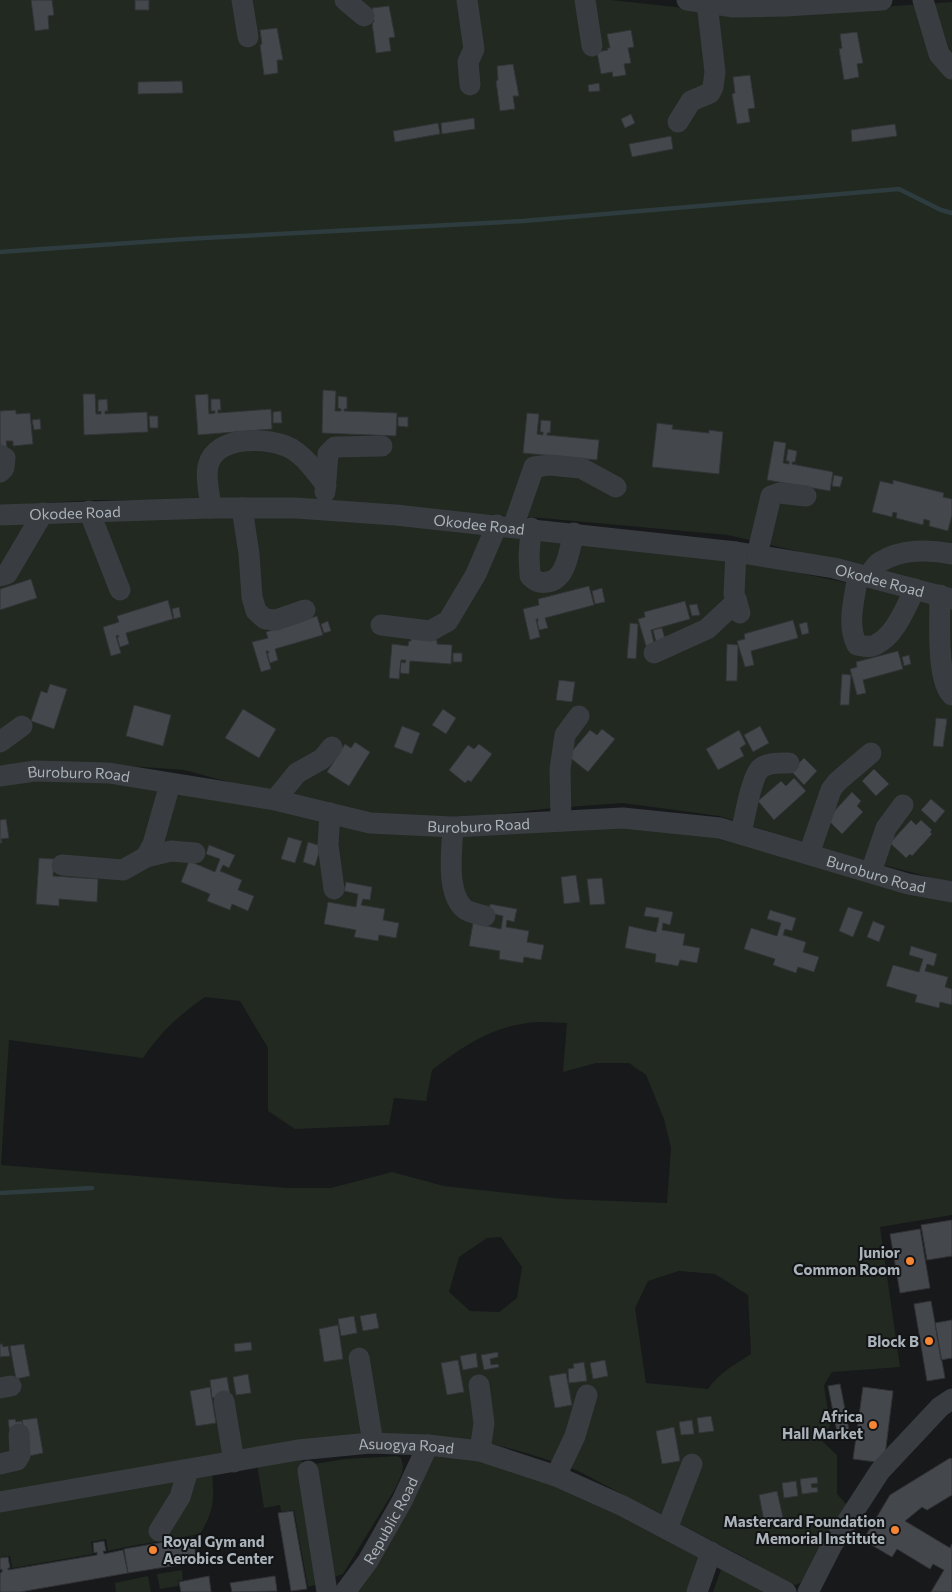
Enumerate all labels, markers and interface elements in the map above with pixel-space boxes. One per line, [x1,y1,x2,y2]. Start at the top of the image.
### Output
street label: Okodee Road [29,502,121,523]
street label: Okodee Road [433,510,526,538]
street label: Okodee Road [833,560,926,600]
street label: Buroburo Road [26,762,131,785]
street label: Buroburo Road [427,814,530,836]
street label: Buroburo Road [824,851,927,896]
place label: Junior Common Room [793,1243,900,1278]
marker: Junior Common Room [904,1255,916,1267]
place label: Block B [867,1332,919,1350]
marker: Block B [923,1335,935,1347]
place label: Africa Hall Market [782,1407,863,1442]
marker: Africa Hall Market [867,1419,879,1431]
street label: Asuogya Road [357,1434,455,1457]
street label: Republic Road [359,1474,421,1567]
place label: Mastercard Foundation Memorial Institute [723,1512,885,1547]
marker: Mastercard Foundation Memorial Institute [889,1524,901,1536]
place label: Royal Gym and Aerobics Center [163,1532,274,1567]
marker: Royal Gym and Aerobics Center [147,1544,159,1556]

